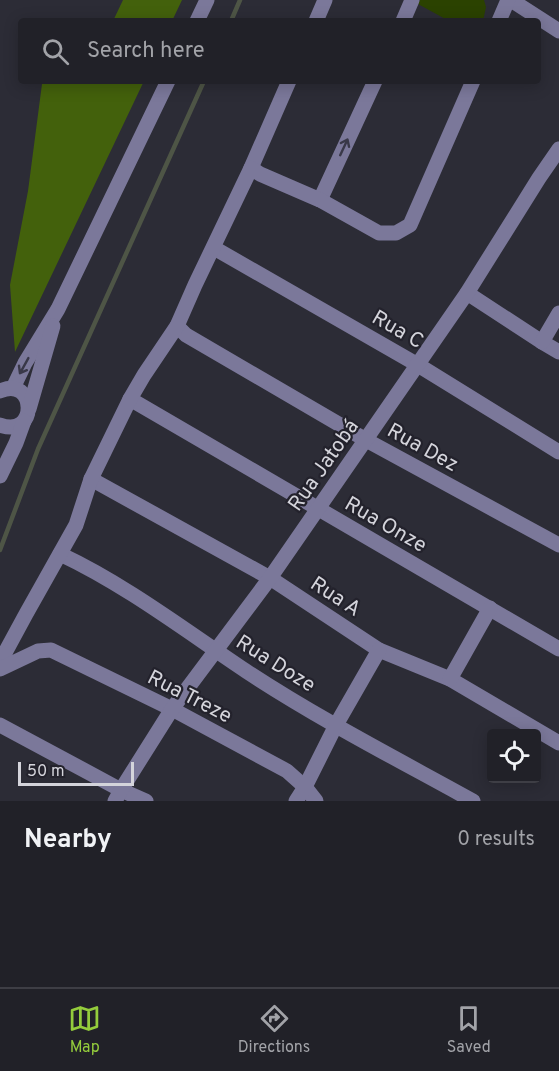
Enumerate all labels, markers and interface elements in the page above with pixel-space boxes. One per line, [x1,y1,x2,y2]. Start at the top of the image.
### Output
search box [18,18,541,84]
icon: search [39,35,72,68]
text: Search here [87,38,205,65]
one-way arrow [339,139,351,157]
street label: Rua C [367,305,428,356]
one-way arrow [18,357,29,375]
street label: Rua Jatobá [283,415,366,517]
street label: Rua Dez [382,418,463,479]
street label: Rua Onze [339,491,431,560]
street label: Rua A [305,571,366,624]
street label: Rua Doze [230,629,320,699]
street label: Rua Treze [142,665,236,730]
map controls [487,729,541,783]
button: locate [487,729,541,783]
scale bar [18,759,134,786]
text: 50 m [27,762,65,782]
text: Nearby [24,824,112,857]
text: 0 results [457,827,535,853]
tab: Map [68,1002,101,1058]
tab: Directions [238,1002,310,1058]
tab: Saved [447,1002,491,1058]

